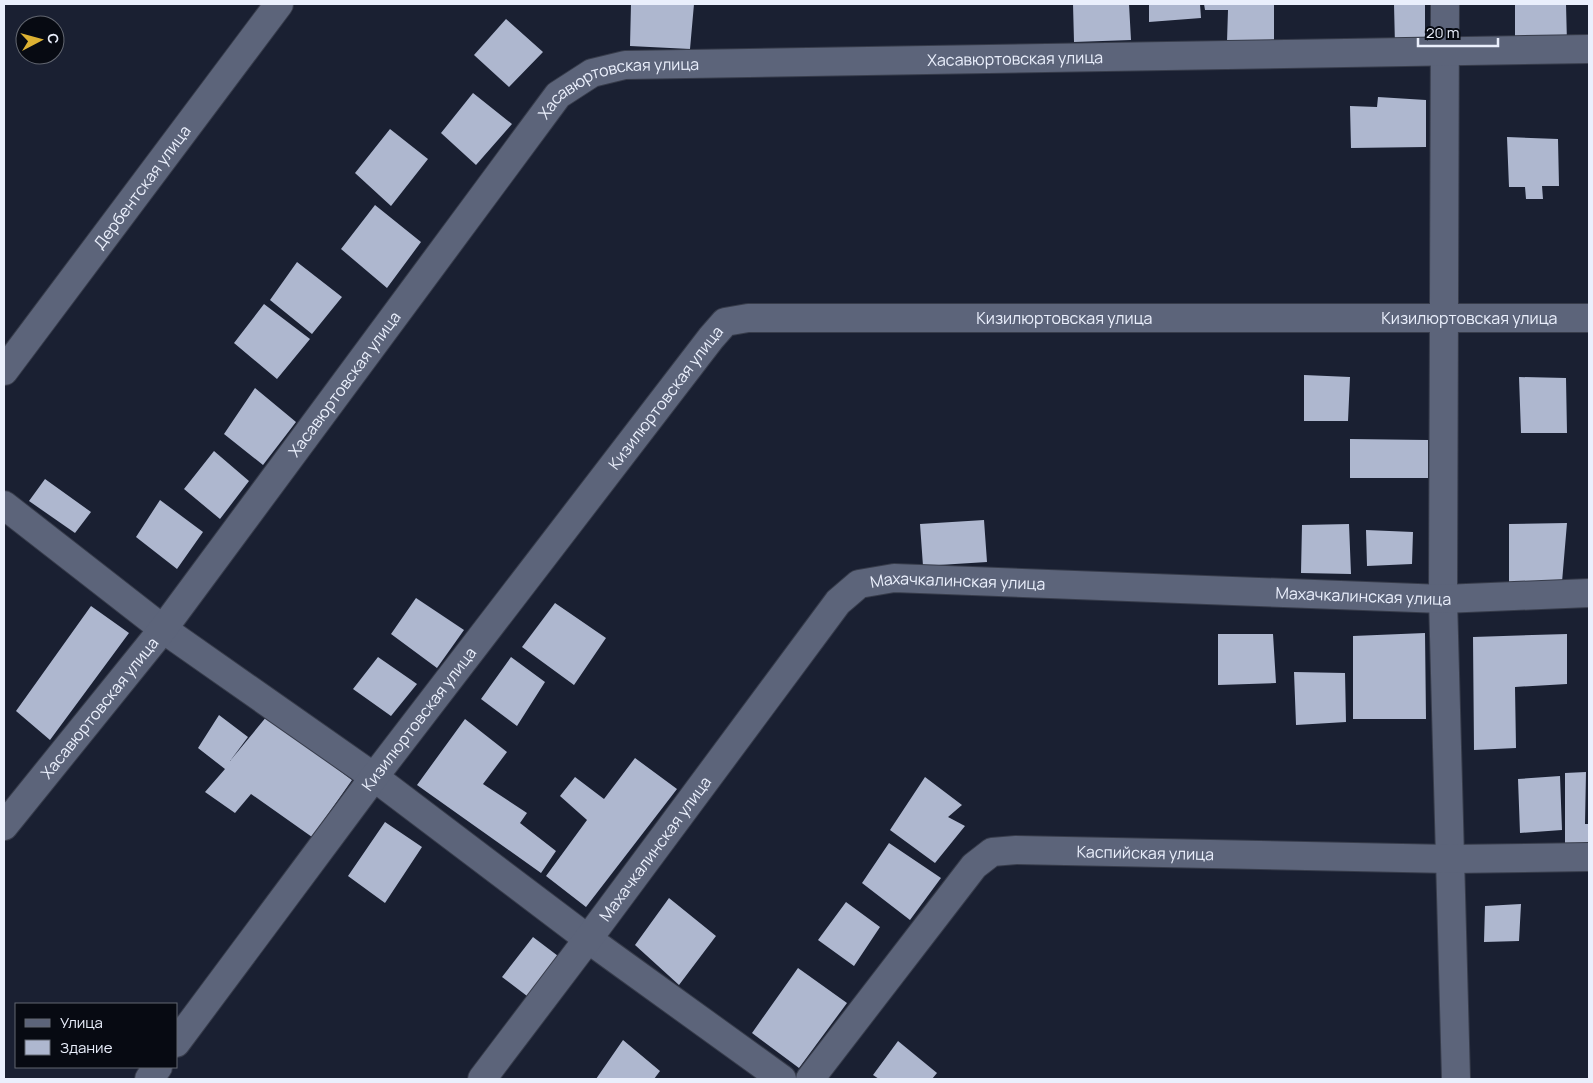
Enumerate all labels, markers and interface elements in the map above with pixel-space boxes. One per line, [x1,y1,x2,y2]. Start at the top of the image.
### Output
north arrow [15,15,65,65]
scale bar [1418,15,1498,47]
text: 20 m [1426,22,1459,43]
text: С [43,32,63,45]
street label: Хасавюртовская улица [927,46,1103,71]
street label: Хасавюртовская улица [533,53,699,124]
street label: Дербентская улица [88,120,196,253]
street label: Хасавюртовская улица [283,307,405,461]
street label: Кизилюртовская улица [976,307,1152,329]
street label: Кизилюртовская улица [1381,307,1557,329]
street label: Кизилюртовская улица [603,321,728,474]
street label: Махачкалинская улица [868,567,1046,595]
street label: Махачкалинская улица [1275,582,1452,610]
street label: Хасавюртовская улица [36,632,163,783]
street label: Кизилюртовская улица [356,642,481,795]
street label: Махачкалинская улица [594,772,716,926]
street label: Каспийская улица [1076,840,1214,865]
legend [15,1003,178,1068]
text: Улица [60,1012,103,1033]
text: Здание [60,1037,113,1058]

